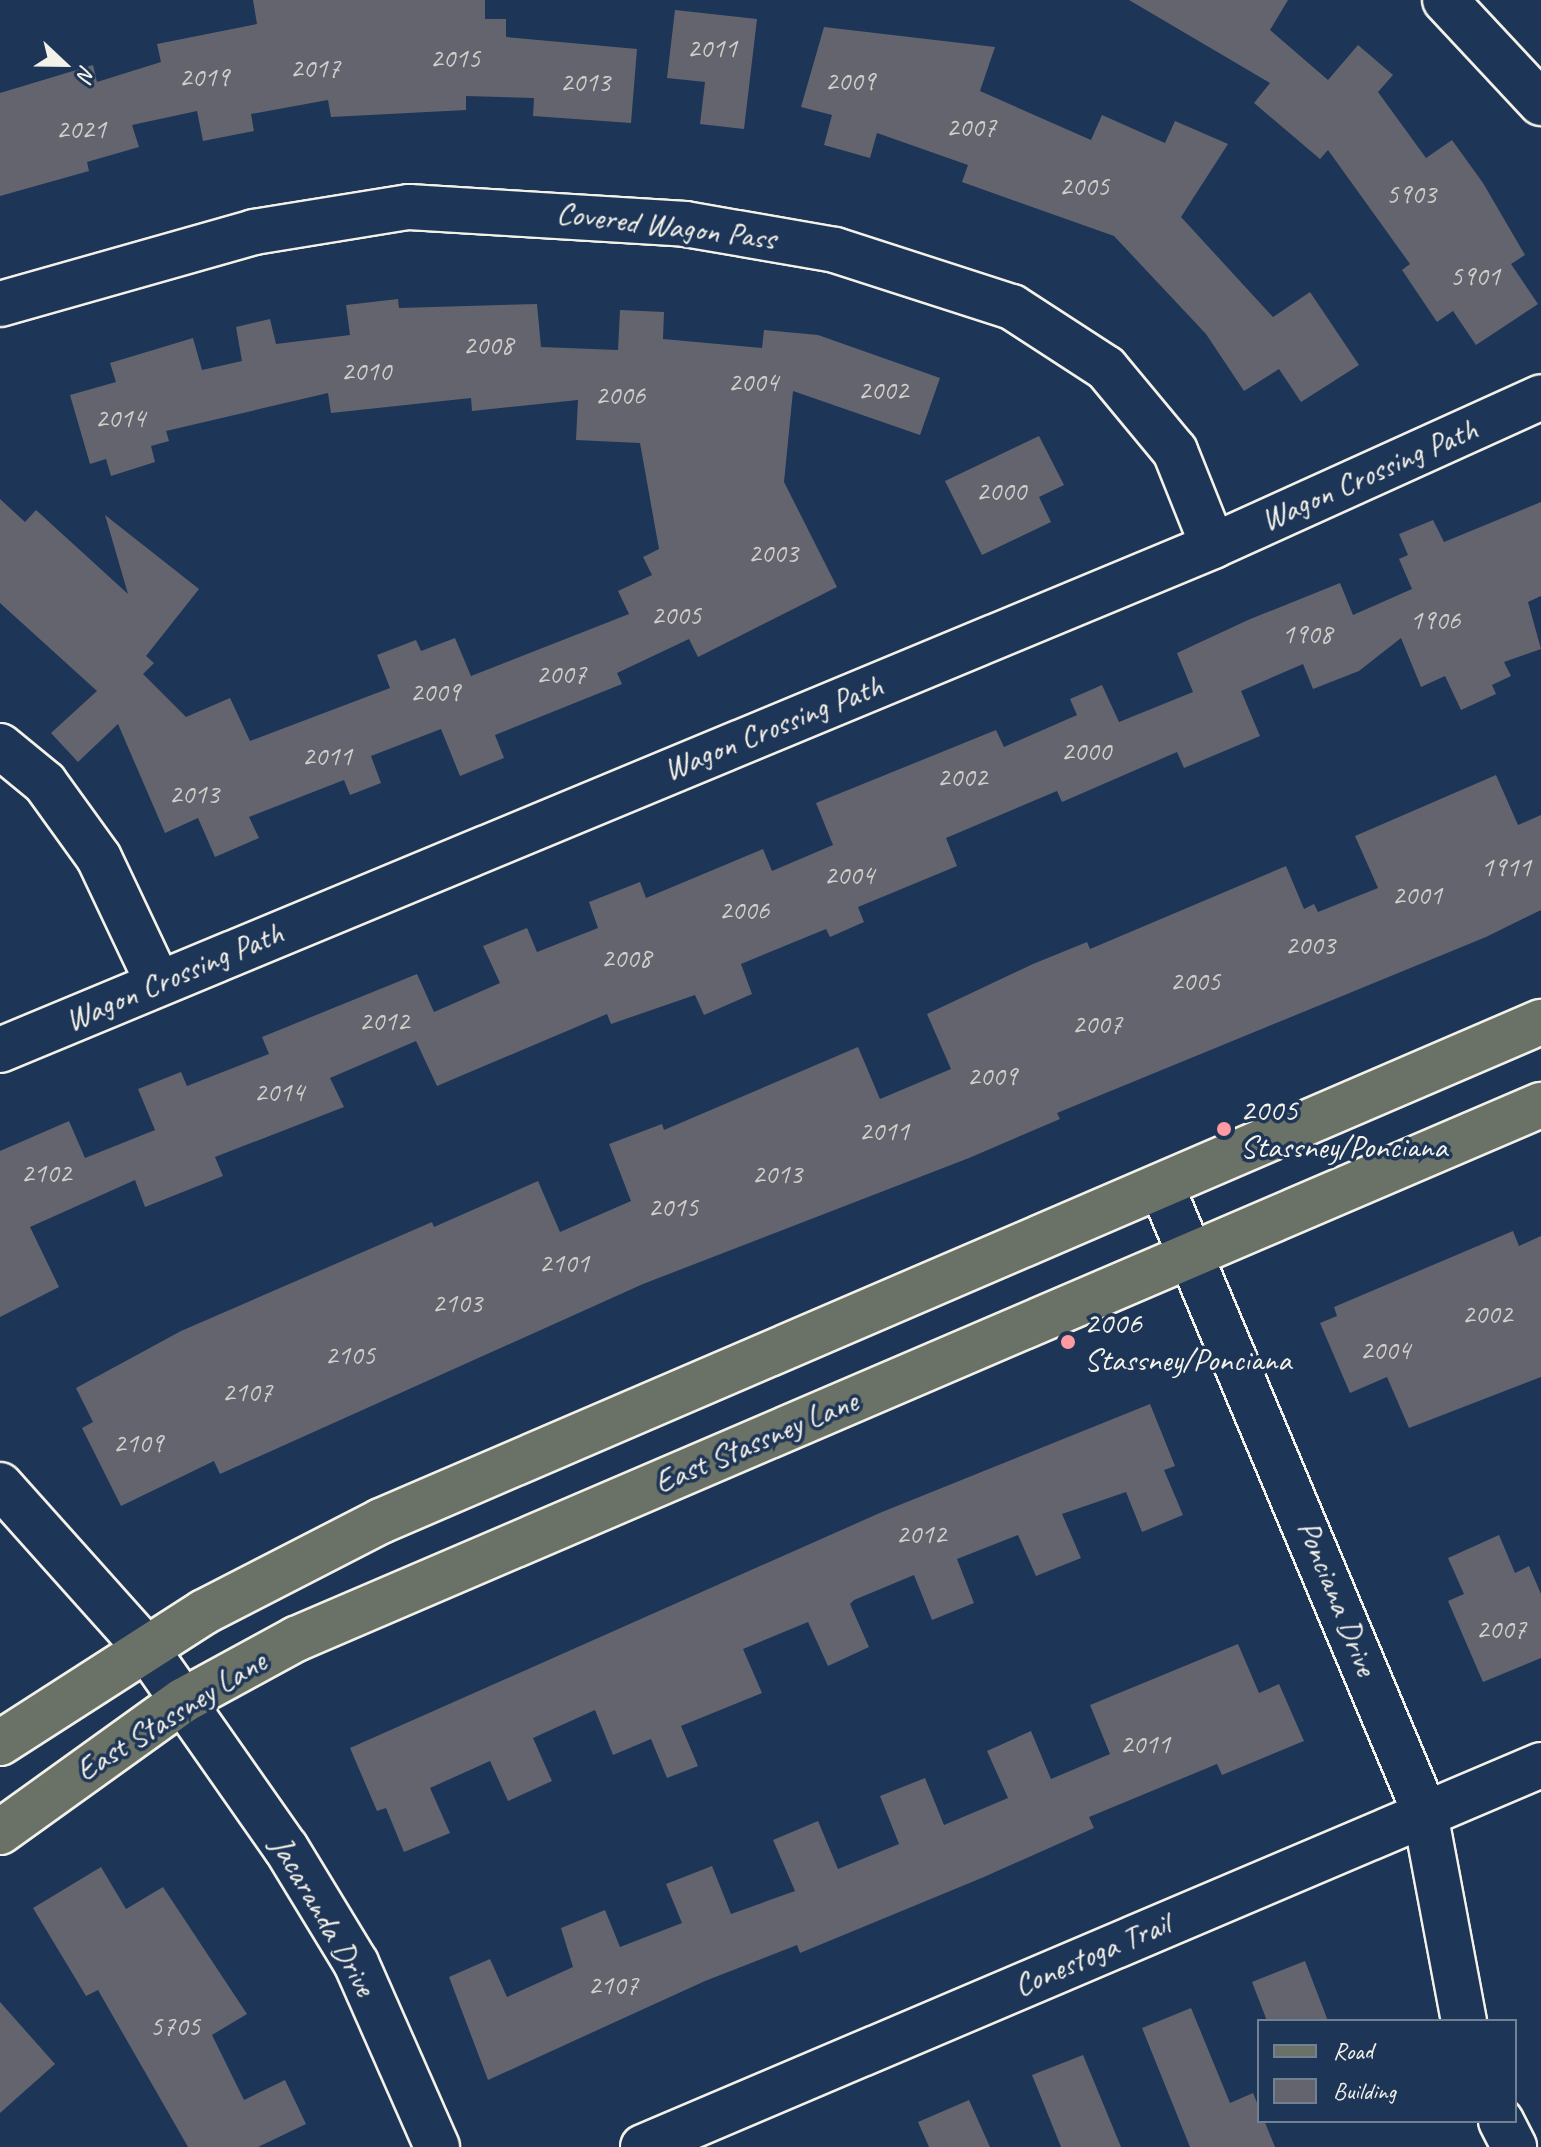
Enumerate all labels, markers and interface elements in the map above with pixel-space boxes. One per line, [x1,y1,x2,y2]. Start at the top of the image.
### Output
north arrow [24,24,104,104]
house number: 2011 [687,31,737,65]
house number: 2015 [430,41,480,75]
house number: 2017 [290,51,340,85]
house number: 2019 [179,60,229,94]
text: N [71,61,102,85]
house number: 2009 [825,64,875,98]
house number: 2013 [560,65,610,99]
house number: 2007 [946,110,996,144]
house number: 2021 [56,112,106,146]
house number: 2005 [1059,169,1109,203]
house number: 5903 [1386,177,1436,211]
street label: Covered Wagon Pass [554,193,778,259]
house number: 5901 [1450,259,1500,293]
house number: 2008 [463,328,513,362]
house number: 2010 [341,354,391,388]
house number: 2004 [728,365,778,399]
house number: 2002 [858,373,908,407]
house number: 2006 [595,378,645,412]
house number: 2014 [95,401,145,435]
street label: Wagon Crossing Path [1254,410,1484,540]
house number: 2000 [976,474,1026,508]
house number: 2003 [748,536,798,570]
house number: 2005 [651,598,701,632]
house number: 1906 [1410,603,1460,637]
house number: 1908 [1282,617,1332,651]
house number: 2007 [536,657,586,691]
street label: Wagon Crossing Path [657,666,889,790]
house number: 2009 [410,675,460,709]
house number: 2000 [1061,734,1111,768]
house number: 2011 [302,739,352,773]
house number: 2002 [937,760,987,794]
house number: 2013 [169,777,219,811]
house number: 1911 [1481,850,1531,884]
house number: 2004 [824,858,874,892]
house number: 2001 [1392,878,1442,912]
house number: 2006 [719,893,769,927]
street label: Wagon Crossing Path [59,914,289,1040]
house number: 2003 [1285,928,1335,962]
house number: 2008 [601,941,651,975]
house number: 2005 [1170,964,1220,998]
house number: 2012 [359,1004,409,1038]
house number: 2007 [1072,1007,1122,1041]
house number: 2009 [967,1059,1017,1093]
house number: 2014 [254,1075,304,1109]
place label: 2005 Stassney/Ponciana [1240,1092,1447,1167]
house number: 2011 [859,1114,909,1148]
marker: 2005 Stassney/Ponciana [1215,1120,1233,1138]
house number: 2102 [21,1156,71,1190]
house number: 2013 [752,1157,802,1191]
house number: 2015 [648,1190,698,1224]
house number: 2101 [539,1246,589,1280]
house number: 2103 [432,1286,482,1320]
house number: 2002 [1462,1297,1512,1331]
place label: 2006 Stassney/Ponciana [1084,1305,1291,1380]
marker: 2006 Stassney/Ponciana [1059,1333,1077,1351]
house number: 2004 [1360,1333,1410,1367]
house number: 2105 [325,1338,375,1372]
house number: 2107 [222,1375,272,1409]
street label: East Stassney Lane [648,1382,864,1502]
house number: 2109 [113,1426,163,1460]
street label: Ponciana Drive [1289,1515,1385,1681]
house number: 2012 [896,1517,946,1551]
house number: 2007 [1476,1612,1526,1646]
street label: East Stassney Lane [68,1642,274,1790]
house number: 2011 [1120,1727,1170,1761]
street label: Jacaranda Drive [262,1829,384,2003]
street label: Conestoga Trail [1008,1905,1176,2005]
house number: 2107 [588,1968,638,2002]
house number: 5705 [150,2009,200,2043]
legend [1257,2019,1517,2123]
text: Road [1333,2036,1373,2066]
text: Building [1333,2076,1396,2106]

